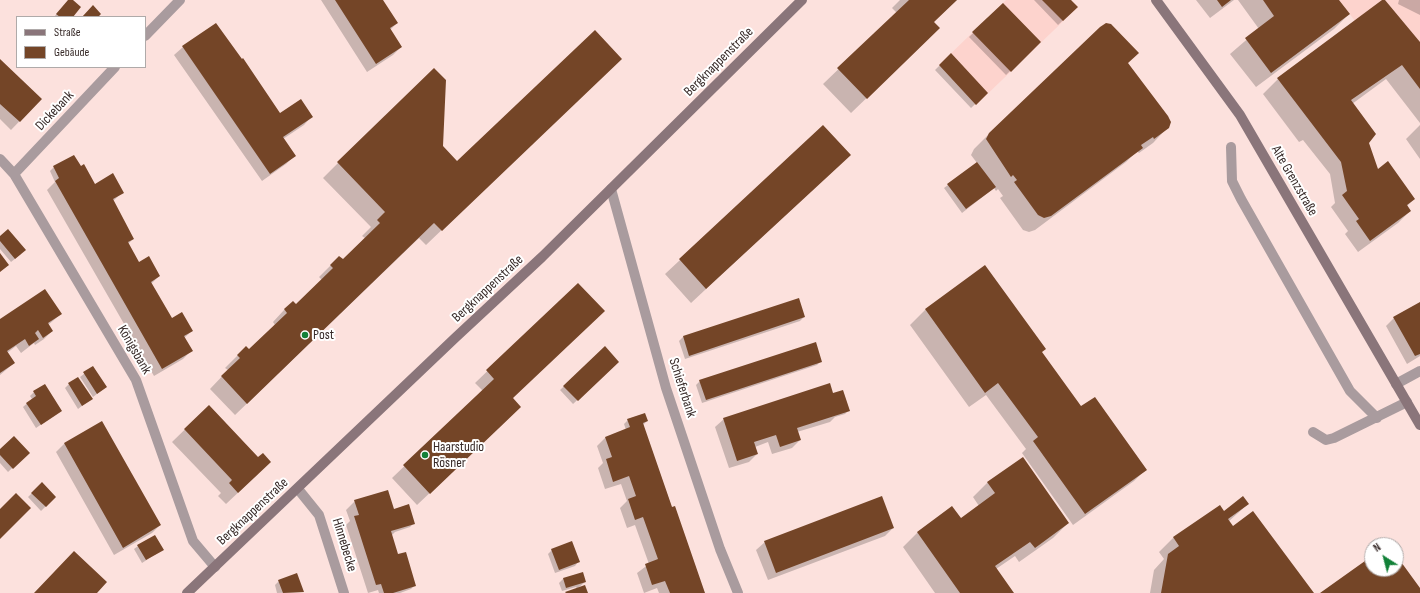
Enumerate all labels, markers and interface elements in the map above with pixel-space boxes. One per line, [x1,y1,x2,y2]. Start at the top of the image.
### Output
legend [16,16,146,68]
street label: Bergknappenstraße [681,24,757,100]
text: Straße [54,25,81,40]
text: Gebäude [54,45,89,60]
street label: Dickebank [32,88,78,134]
street label: Alte Grenzstraße [1267,143,1321,219]
street label: Bergknappenstraße [449,252,527,326]
street label: Königsbank [113,323,155,377]
place label: Post [313,327,334,343]
marker: Post [300,330,310,340]
street label: Schieferbank [664,356,700,420]
place label: Haarstudio Rösner [433,439,484,472]
marker: Haarstudio Rösner [420,450,430,460]
street label: Bergknappenstraße [214,475,292,549]
street label: Hinnebecke [328,516,360,574]
north arrow [1364,537,1404,577]
text: N [1371,541,1383,555]

